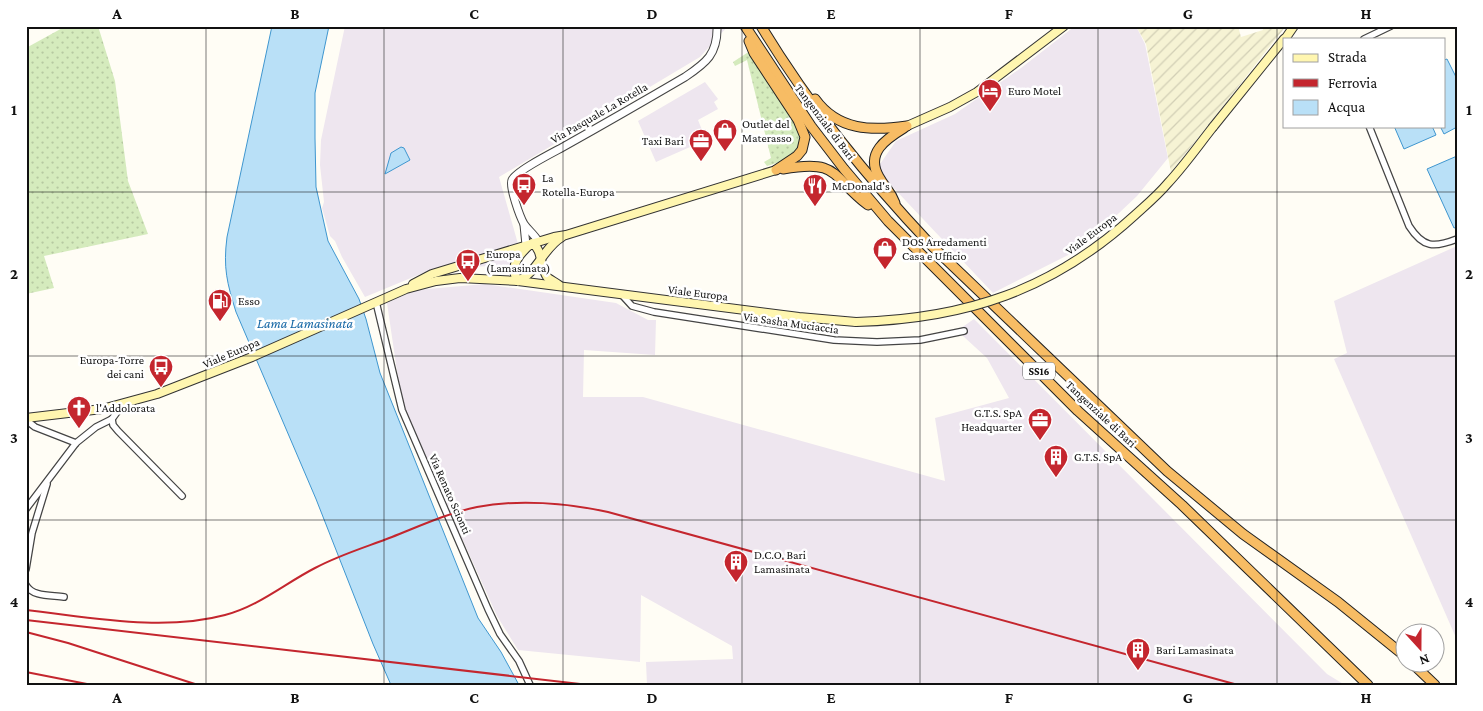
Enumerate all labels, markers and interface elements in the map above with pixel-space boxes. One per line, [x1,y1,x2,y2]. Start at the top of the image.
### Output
text: A [111,5,122,22]
text: B [290,5,300,22]
text: C [469,5,479,22]
text: D [646,5,658,22]
text: E [826,5,836,22]
text: F [1005,5,1014,22]
text: G [1183,5,1193,22]
text: H [1361,5,1372,22]
legend [1283,38,1446,128]
text: Strada [1328,49,1367,65]
text: Ferrovia [1328,75,1377,91]
hotel icon: Euro Motel [977,78,1003,112]
street label: Via Pasquale La Rotella [548,79,650,146]
street label: Tangenziale di Bari [792,81,858,163]
place label: Euro Motel [1008,84,1061,98]
text: Acqua [1328,99,1365,116]
text: 1 [11,101,17,118]
text: 1 [1466,101,1472,118]
place label: Outlet del Materasso [742,117,792,145]
shop icon: Outlet del Materasso [712,118,738,152]
office icon: Taxi Bari [688,128,714,162]
place label: Taxi Bari [642,134,684,148]
place label: La Rotella-Europa [542,171,615,199]
bus stop icon: La Rotella-Europa [511,172,537,206]
restaurant icon: McDonald's [802,173,828,207]
place label: McDonald's [832,179,890,193]
street label: Viale Europa [1063,210,1120,258]
place label: DOS Arredamenti Casa e Ufficio [902,235,987,263]
shop icon: DOS Arredamenti Casa e Ufficio [872,236,898,270]
place label: Europa (Lamasinata) [486,247,551,275]
bus stop icon: Europa (Lamasinata) [455,248,481,282]
text: 2 [10,265,18,282]
text: 2 [1465,265,1473,282]
street label: Viale Europa [667,282,729,304]
fuel station icon: Esso [207,288,233,322]
place label: Esso [238,294,260,308]
street label: Via Sasha Muciaccia [742,309,840,337]
water label: Lama Lamasinata [257,315,353,331]
street label: Viale Europa [200,335,262,371]
place label: Europa-Torre dei cani [80,353,144,381]
bus stop icon: Europa-Torre dei cani [148,354,174,388]
road number: SS16 [1023,362,1055,380]
street label: Tangenziale di Bari [1063,378,1139,450]
church icon: l'Addolorata [66,395,92,429]
place label: l'Addolorata [96,401,156,415]
place label: G.T.S. SpA Headquarter [961,406,1023,434]
office icon: G.T.S. SpA Headquarter [1027,407,1053,441]
text: 3 [10,429,18,446]
text: 3 [1465,429,1473,446]
building icon: G.T.S. SpA [1043,444,1069,478]
place label: G.T.S. SpA [1074,450,1122,464]
street label: Via Renato Scionti [426,452,474,536]
place label: D.C.O. Bari Lamasinata [754,548,811,576]
building icon: D.C.O. Bari Lamasinata [723,549,749,583]
text: 4 [10,593,19,610]
text: 4 [1465,593,1474,610]
north arrow [1396,624,1446,674]
building icon: Bari Lamasinata [1125,637,1151,671]
place label: Bari Lamasinata [1156,643,1234,657]
text: N [1417,651,1432,669]
text: A [111,689,122,706]
text: B [290,689,300,706]
text: C [469,689,479,706]
text: D [646,689,658,706]
text: E [826,689,836,706]
text: F [1005,689,1014,706]
text: G [1183,689,1193,706]
text: H [1361,689,1372,706]

